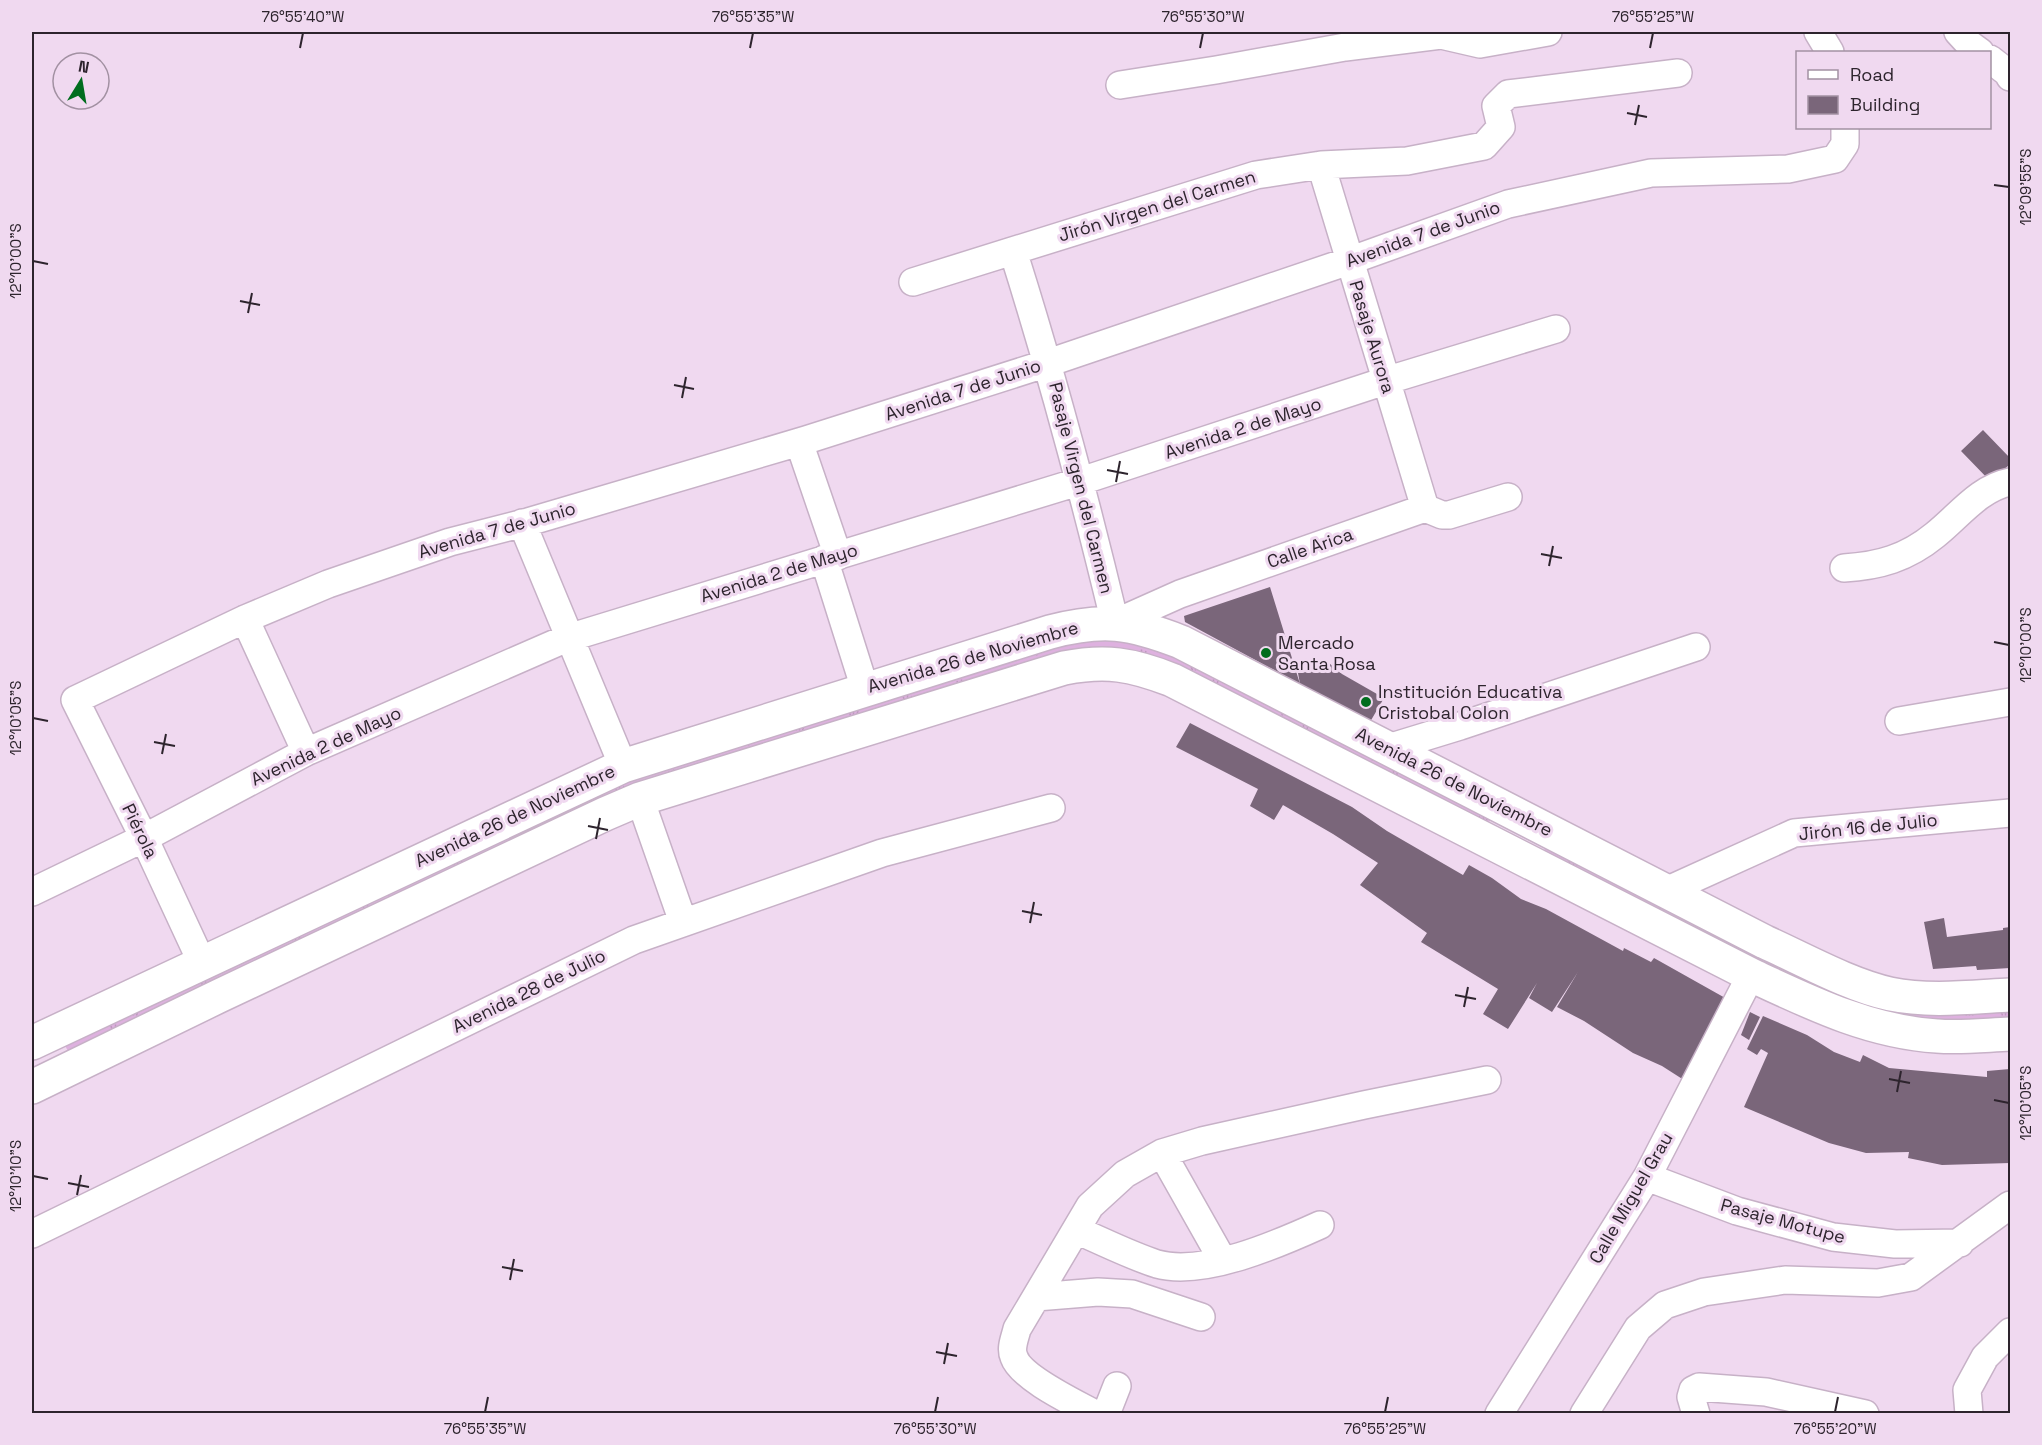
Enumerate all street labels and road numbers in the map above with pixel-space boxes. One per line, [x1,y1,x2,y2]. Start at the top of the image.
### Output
street label: Jirón Virgen del Carmen [1055,165,1258,247]
street label: Avenida 7 de Junio [1343,195,1503,272]
street label: Pasaje Aurora [1344,278,1401,396]
street label: Avenida 7 de Junio [882,353,1044,426]
street label: Pasaje Virgen del Carmen [1044,380,1119,596]
street label: Avenida 2 de Mayo [1162,391,1324,464]
street label: Avenida 7 de Junio [416,496,578,563]
street label: Calle Arica [1264,522,1356,573]
street label: Avenida 2 de Mayo [697,538,860,607]
street label: Avenida 26 de Noviembre [865,615,1081,698]
street label: Avenida 2 de Mayo [247,701,405,790]
street label: Avenida 26 de Noviembre [1352,722,1557,841]
street label: Avenida 26 de Noviembre [411,759,618,872]
street label: Piérola [117,800,164,862]
street label: Jirón 16 de Julio [1797,808,1939,845]
street label: Avenida 28 de Julio [448,943,609,1038]
street label: Calle Miguel Grau [1584,1128,1677,1267]
street label: Pasaje Motupe [1718,1193,1848,1248]

